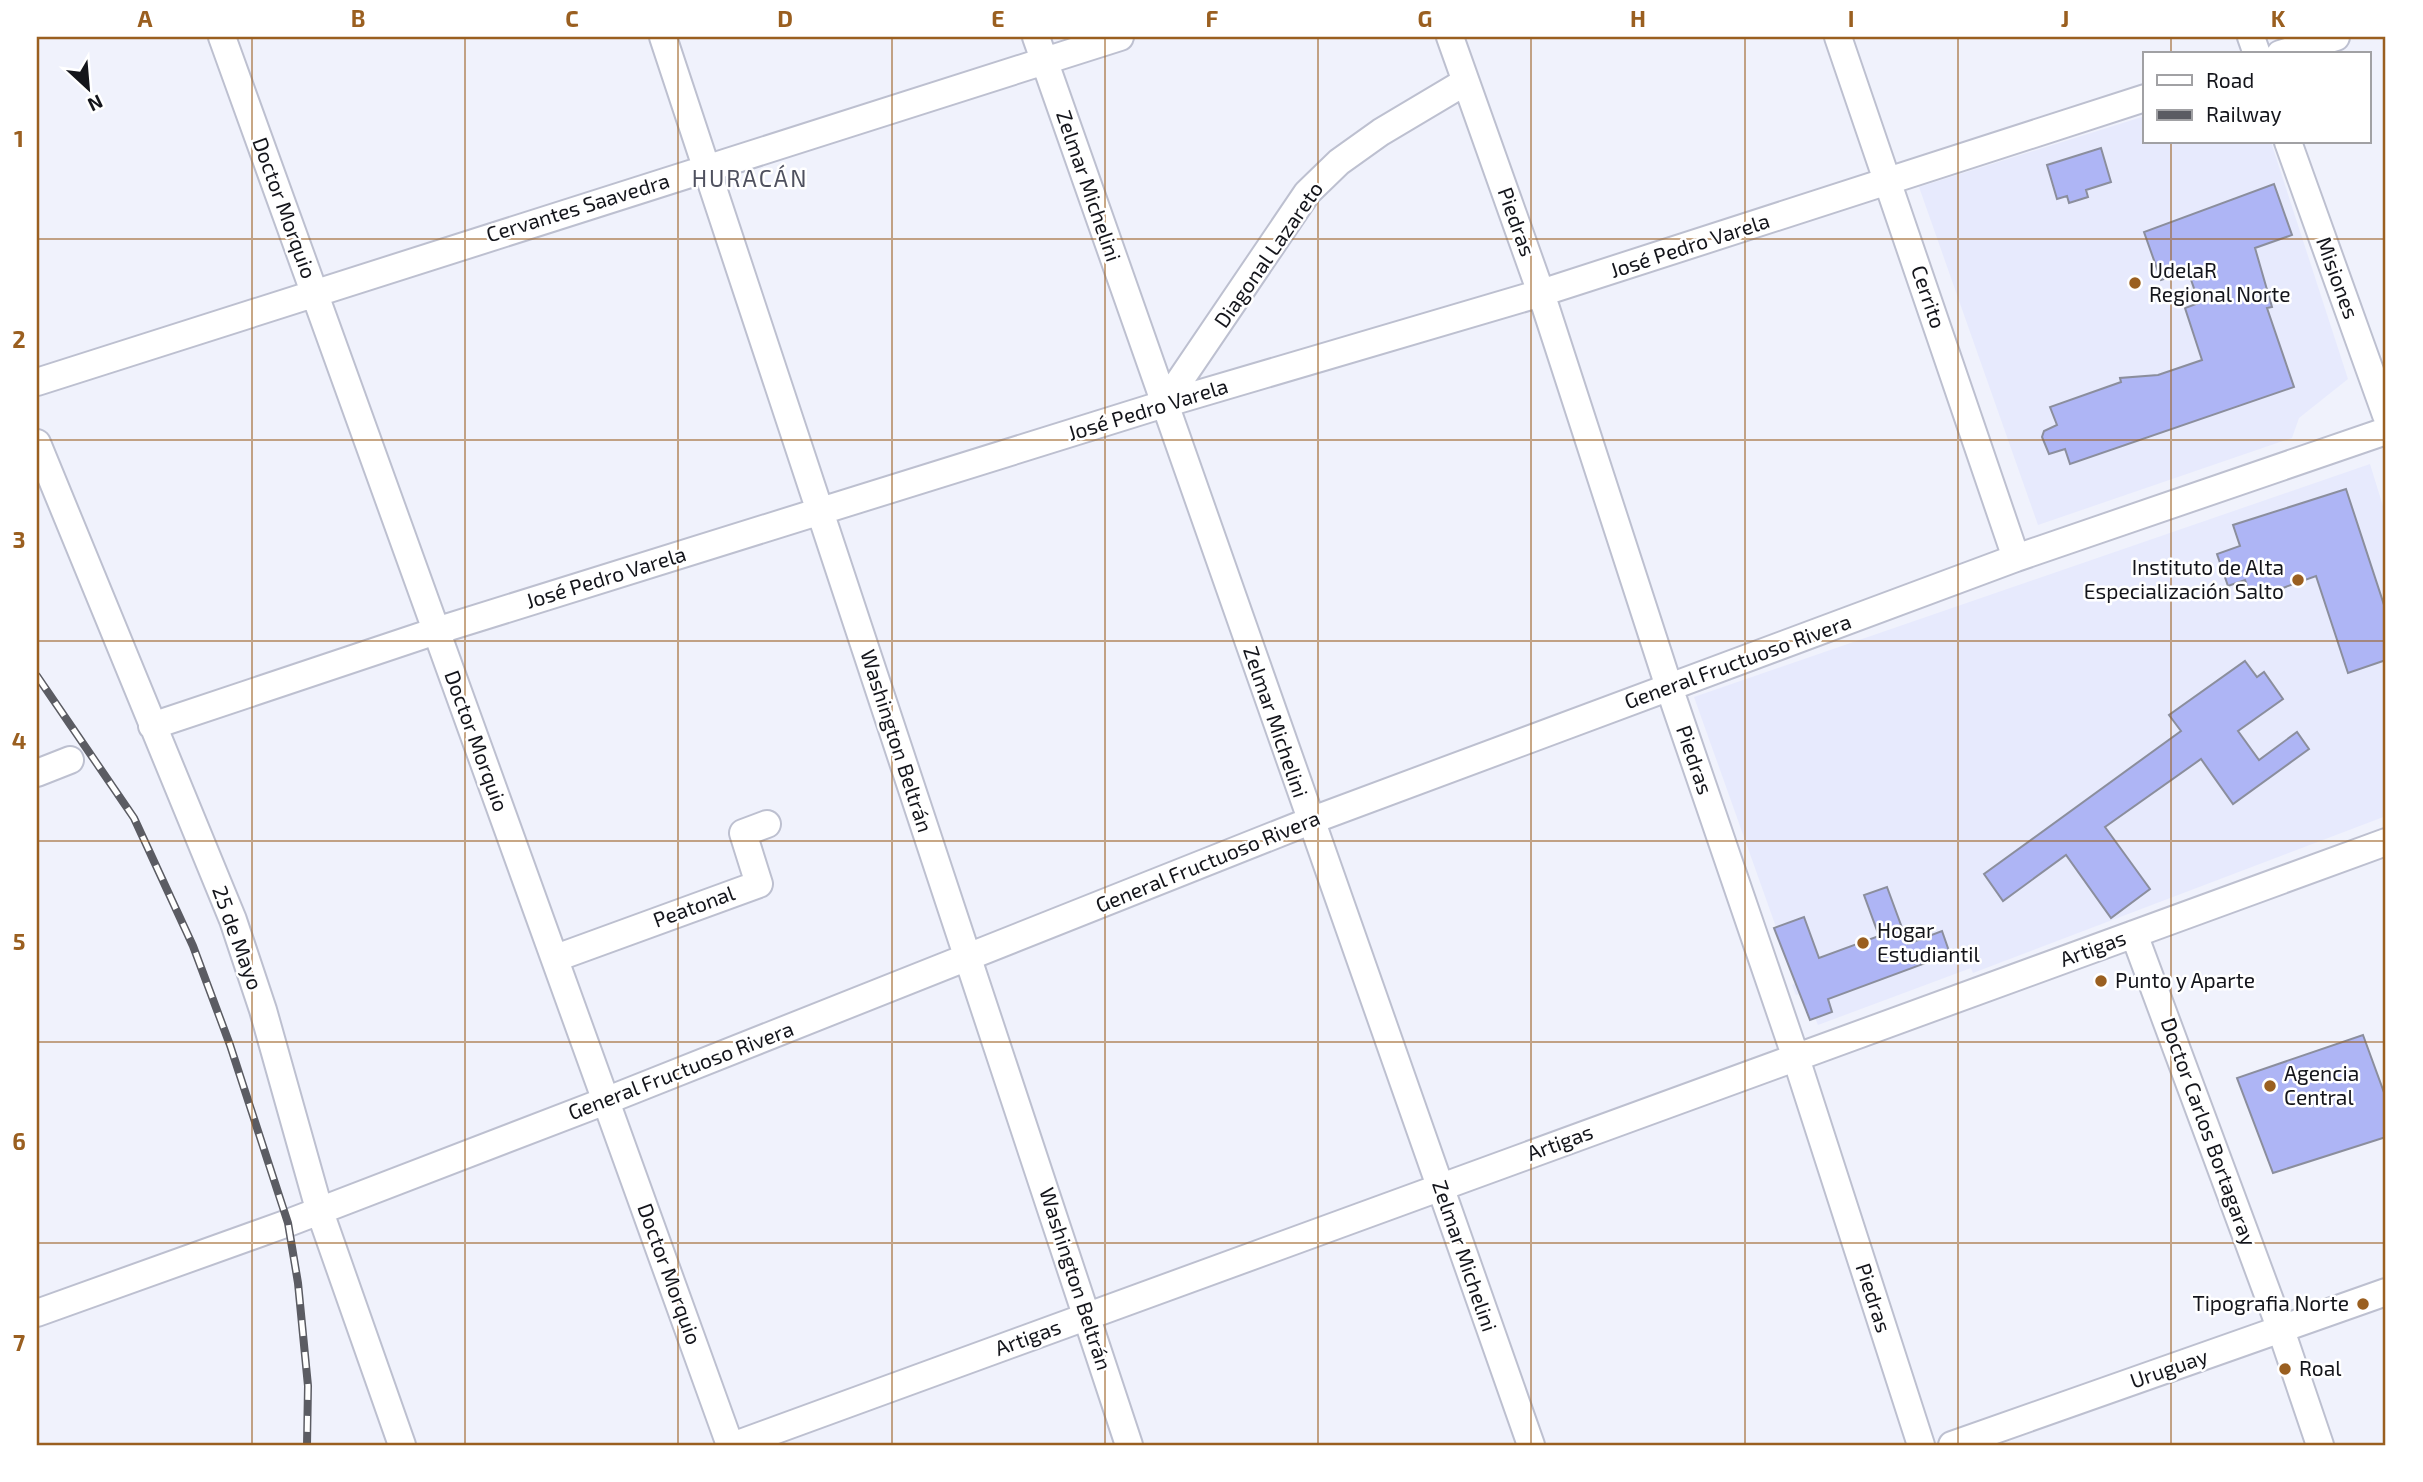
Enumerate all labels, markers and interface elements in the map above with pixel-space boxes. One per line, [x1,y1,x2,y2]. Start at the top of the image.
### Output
text: A [137,4,153,32]
text: B [351,4,365,32]
text: C [565,4,579,32]
text: D [777,4,793,32]
text: E [991,4,1005,32]
text: F [1206,4,1219,32]
text: G [1418,4,1432,32]
text: H [1630,4,1646,32]
text: I [1848,4,1854,32]
text: J [2061,4,2069,32]
text: K [2271,4,2286,32]
north arrow [52,52,122,122]
legend [2143,52,2370,144]
text: Road [2206,67,2254,92]
text: N [84,90,107,117]
text: Railway [2206,101,2282,126]
street label: Zelmar Michelini [1052,107,1127,264]
text: 1 [14,124,24,152]
street label: Doctor Morquio [248,134,323,281]
district label: HURACÁN [692,164,808,192]
street label: Cervantes Saavedra [483,167,672,246]
street label: Diagonal Lazareto [1208,176,1327,332]
street label: Piedras [1493,184,1541,259]
street label: José Pedro Varela [1607,207,1773,282]
street label: Misiones [2312,233,2365,322]
place label: UdelaR Regional Norte [2149,257,2291,306]
street label: Cerrito [1907,262,1952,331]
marker: UdelaR Regional Norte [2127,275,2143,291]
text: 2 [12,325,26,353]
street label: José Pedro Varela [1064,372,1231,445]
text: 3 [12,525,26,553]
street label: José Pedro Varela [522,540,689,613]
place label: Instituto de Alta Especialización Salto [2084,554,2284,603]
marker: Instituto de Alta Especialización Salto [2290,572,2306,588]
street label: General Fructuoso Rivera [1621,608,1854,713]
street label: Zelmar Michelini [1239,643,1314,800]
street label: Washington Beltrán [856,646,939,835]
street label: Doctor Morquio [440,667,515,814]
street label: Piedras [1672,722,1719,797]
text: 4 [12,726,26,754]
street label: General Fructuoso Rivera [1092,804,1323,917]
street label: Peatonal [649,879,738,932]
street label: 25 de Mayo [208,882,269,993]
place label: Hogar Estudiantil [1877,917,1981,966]
street label: Artigas [2056,924,2129,971]
text: 5 [13,927,25,955]
marker: Hogar Estudiantil [1855,935,1871,951]
place label: Punto y Aparte [2115,967,2255,992]
marker: Punto y Aparte [2093,973,2109,989]
street label: Doctor Carlos Bortagaray [2156,1014,2262,1249]
street label: General Fructuoso Rivera [564,1015,797,1124]
place label: Agencia Central [2284,1060,2359,1109]
marker: Agencia Central [2262,1078,2278,1094]
street label: Artigas [1523,1118,1596,1165]
text: 6 [12,1127,26,1155]
street label: Zelmar Michelini [1428,1177,1503,1334]
street label: Washington Beltrán [1035,1184,1118,1373]
street label: Doctor Morquio [633,1200,708,1347]
street label: Piedras [1851,1260,1897,1335]
place label: Tipografia Norte [2192,1290,2349,1315]
marker: Tipografia Norte [2355,1296,2371,1312]
street label: Artigas [991,1313,1064,1360]
text: 7 [13,1328,25,1356]
street label: Uruguay [2126,1343,2211,1393]
place label: Roal [2299,1355,2342,1380]
marker: Roal [2277,1361,2293,1377]

